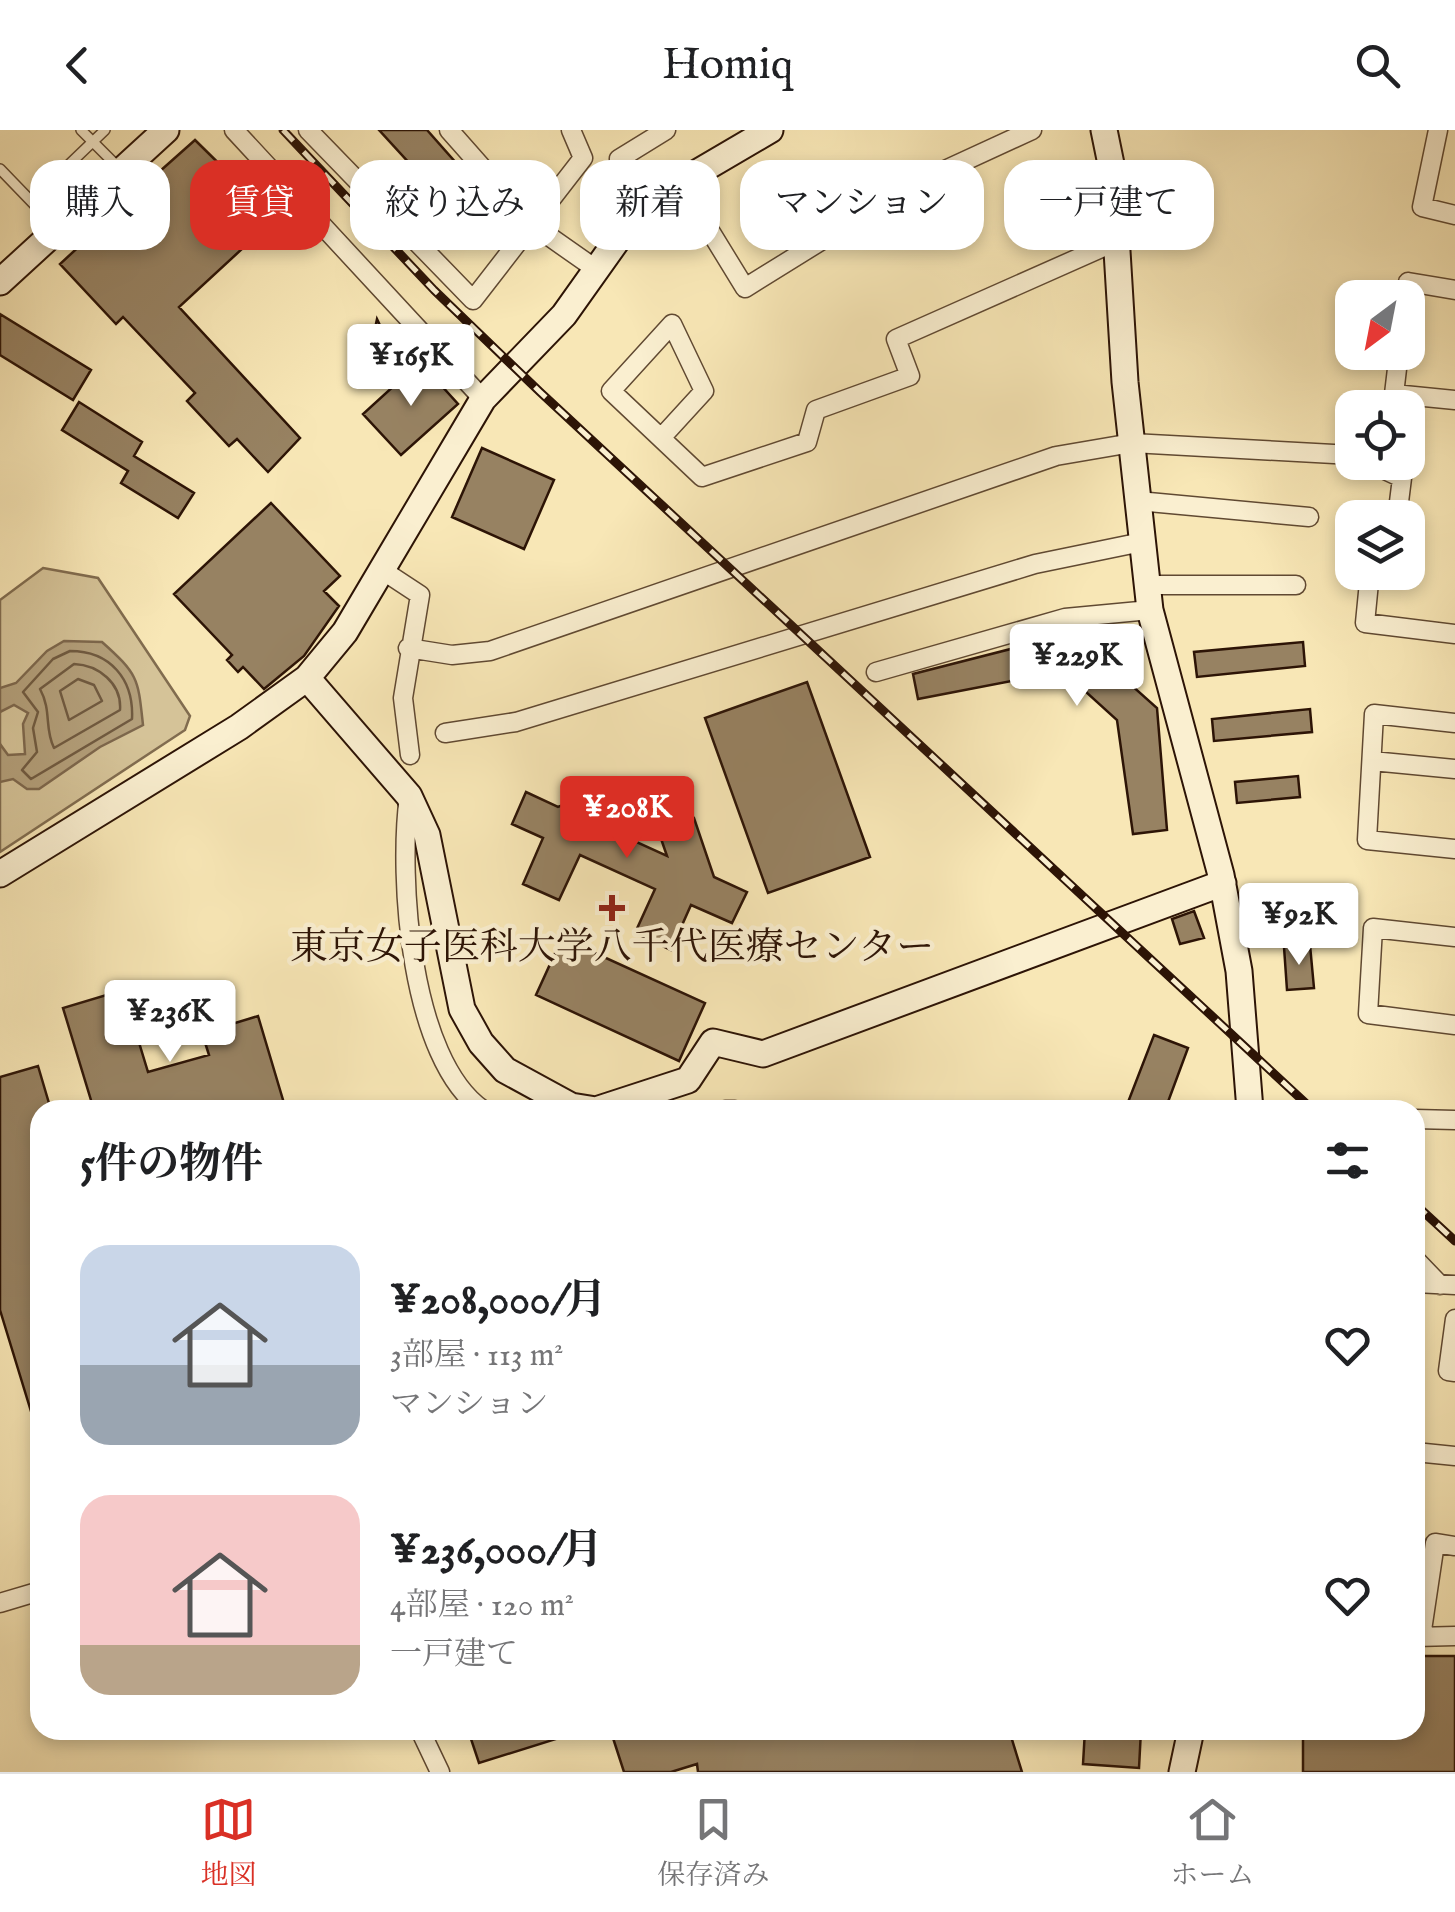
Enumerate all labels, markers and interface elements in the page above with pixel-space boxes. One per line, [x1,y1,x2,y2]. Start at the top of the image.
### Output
text: Homiq [662,37,793,94]
icon: back [50,38,105,93]
icon: search [1350,38,1405,93]
chip: 購入 [30,160,170,250]
chip: 賃貸 [190,160,330,250]
chip: 絞り込み [350,160,560,250]
chip: 新着 [580,160,720,250]
chip: マンション [740,160,984,250]
chip: 一戸建て [1004,160,1214,250]
north arrow [1335,280,1425,370]
map controls [1335,280,1425,590]
pin: ¥165K [341,324,481,409]
text: ¥165K [369,336,453,377]
button: locate [1335,390,1425,480]
button: layers [1335,500,1425,590]
pin: ¥229K [1007,624,1147,709]
text: ¥229K [1032,636,1122,677]
pin: ¥208K [557,776,697,861]
text: ¥208K [582,788,672,829]
pin: ¥92K [1240,883,1358,968]
marker: 東京女子医科大学八千代医療センター [599,895,625,921]
text: ¥92K [1261,895,1337,936]
place label: 東京女子医科大学八千代医療センター [290,925,934,973]
pin: ¥236K [100,980,240,1065]
text: ¥236K [127,992,213,1033]
icon: filters [1320,1133,1375,1188]
text: 5件の物件 [80,1139,263,1192]
text: ¥208,000/月 [390,1275,607,1328]
icon: home [160,1285,280,1405]
icon: heart [1320,1318,1375,1373]
text: 3部屋 · 113 m² [390,1336,563,1377]
text: マンション [390,1385,549,1426]
text: ¥236,000/月 [390,1525,603,1578]
icon: home [160,1535,280,1655]
icon: heart [1320,1568,1375,1623]
text: 4部屋 · 120 m² [390,1586,574,1627]
text: 一戸建て [390,1635,518,1676]
tab: 地図 [200,1792,257,1894]
tab: 保存済み [657,1792,770,1894]
tab: ホーム [1170,1792,1255,1894]

